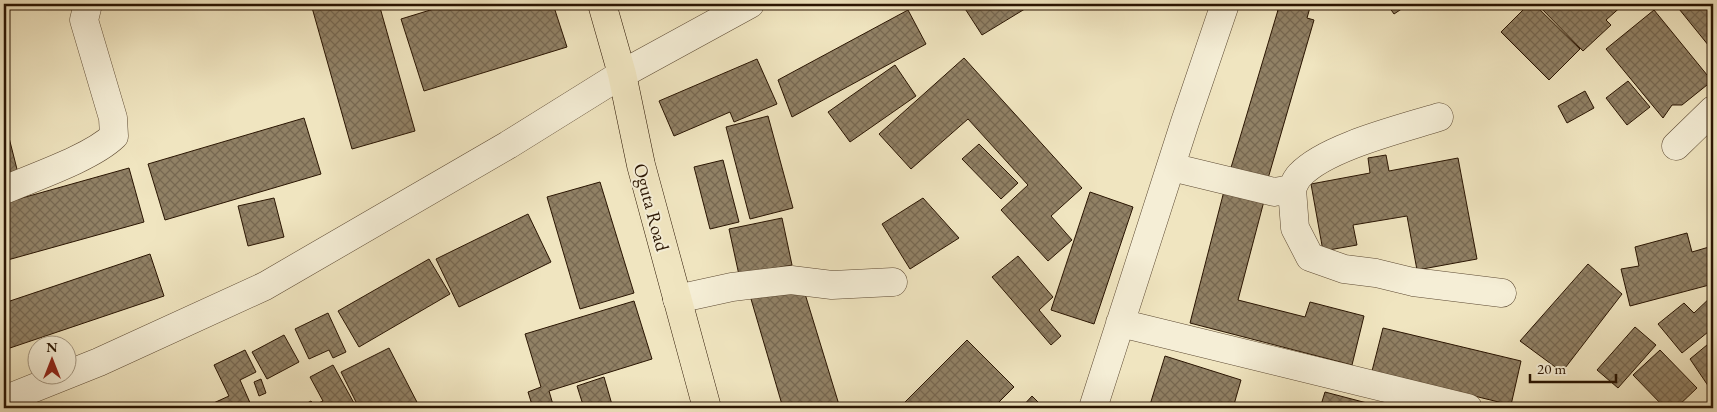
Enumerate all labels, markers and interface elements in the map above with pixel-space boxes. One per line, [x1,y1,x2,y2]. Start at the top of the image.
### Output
street label: Oguta Road [628,160,675,254]
north arrow [28,334,78,384]
text: N [46,338,58,356]
scale bar [1530,352,1616,384]
text: 20 m [1537,359,1566,378]

